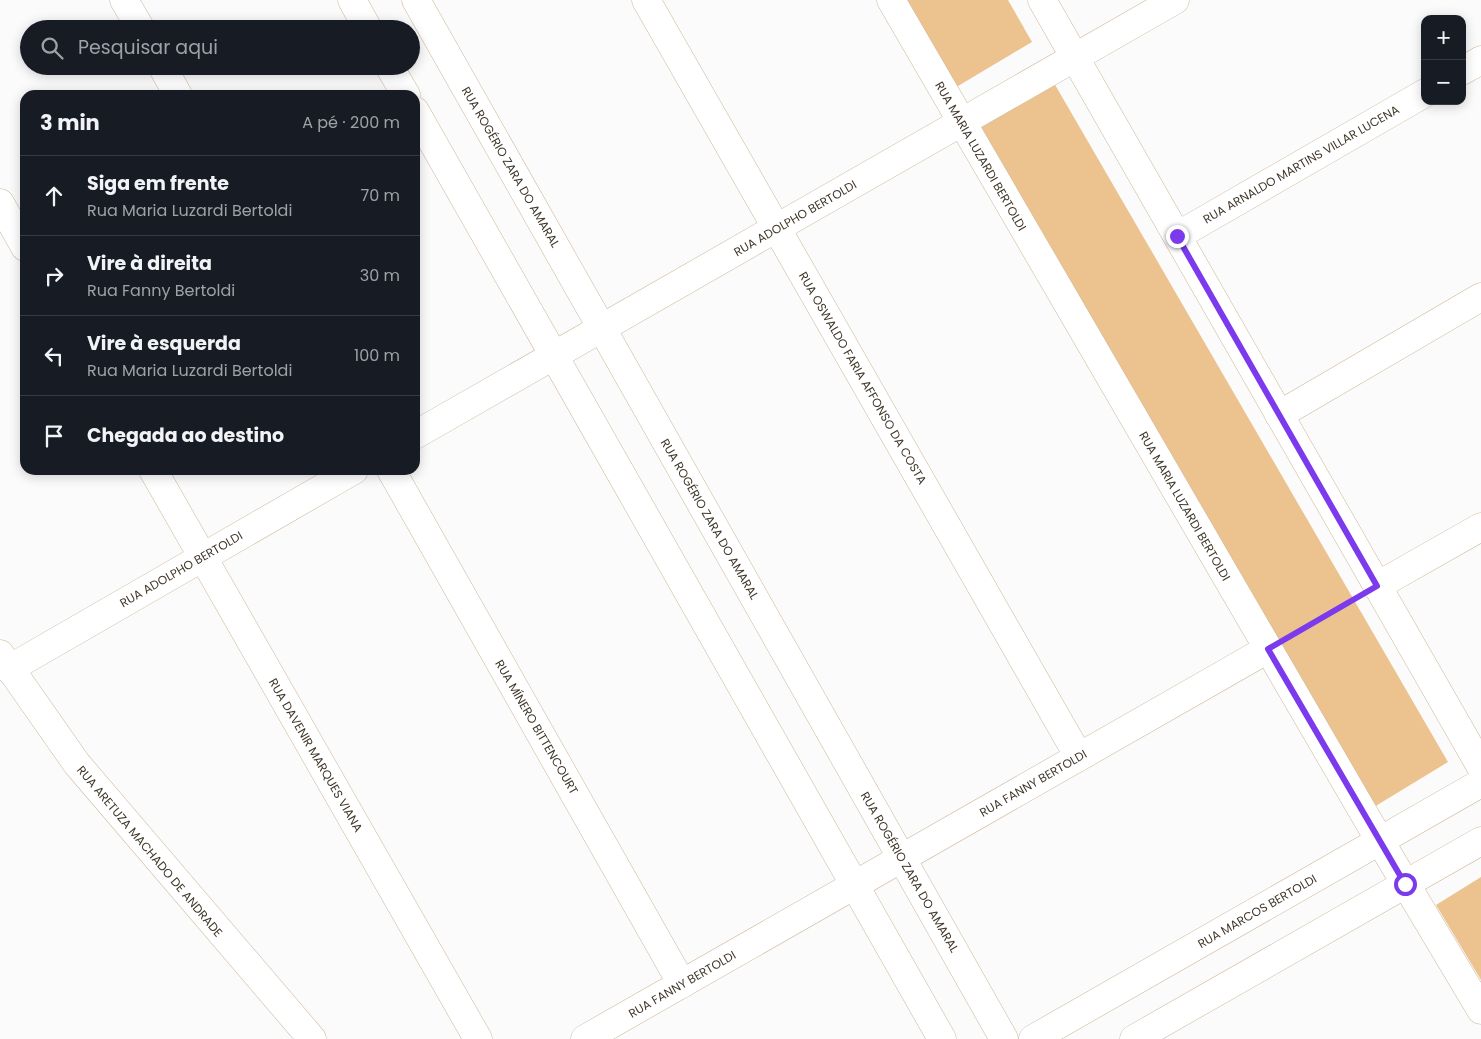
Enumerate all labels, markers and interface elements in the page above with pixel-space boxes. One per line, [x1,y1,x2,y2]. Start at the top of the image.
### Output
map controls [1421,15,1466,105]
button: + [1421,15,1466,60]
search box [20,20,420,75]
icon: search [38,34,66,62]
text: Pesquisar aqui [78,34,218,61]
button: − [1421,60,1466,105]
street label: RUA MARIA LUZARDI BERTOLDI [931,78,1031,234]
street label: RUA ROGÉRIO ZARA DO AMARAL [458,83,564,251]
street label: RUA ARNALDO MARTINS VILLAR LUCENA [1200,101,1402,227]
text: 3 min [40,108,100,137]
text: A pé · 200 m [302,111,400,134]
text: Siga em frente [87,170,229,197]
street label: RUA ADOLPHO BERTOLDI [731,176,860,260]
icon: ahead [40,182,68,210]
text: 70 m [360,184,400,207]
text: Rua Maria Luzardi Bertoldi [87,199,292,222]
route end [1166,225,1189,248]
text: Vire à direita [87,250,212,277]
icon: right [40,262,68,290]
text: 30 m [360,264,400,287]
street label: RUA OSWALDO FARIA AFFONSO DA COSTA [795,269,931,487]
text: Rua Fanny Bertoldi [87,279,235,302]
text: Vire à esquerda [87,330,241,357]
icon: left [40,342,68,370]
text: 100 m [354,344,400,367]
text: Rua Maria Luzardi Bertoldi [87,359,292,382]
icon: arrive [40,422,68,450]
text: Chegada ao destino [87,422,284,449]
street label: RUA MARIA LUZARDI BERTOLDI [1135,428,1235,584]
street label: RUA ROGÉRIO ZARA DO AMARAL [657,435,763,603]
street label: RUA ADOLPHO BERTOLDI [117,527,246,611]
street label: RUA MÍNERO BITTENCOURT [491,657,583,798]
street label: RUA DAVENIR MARQUES VIANA [265,675,367,835]
street label: RUA FANNY BERTOLDI [976,745,1090,821]
street label: RUA ARETUZA MACHADO DE ANDRADE [73,762,227,940]
street label: RUA ROGÉRIO ZARA DO AMARAL [857,788,963,956]
street label: RUA MARCOS BERTOLDI [1194,870,1320,952]
route start [1394,873,1417,896]
street label: RUA FANNY BERTOLDI [625,946,739,1022]

